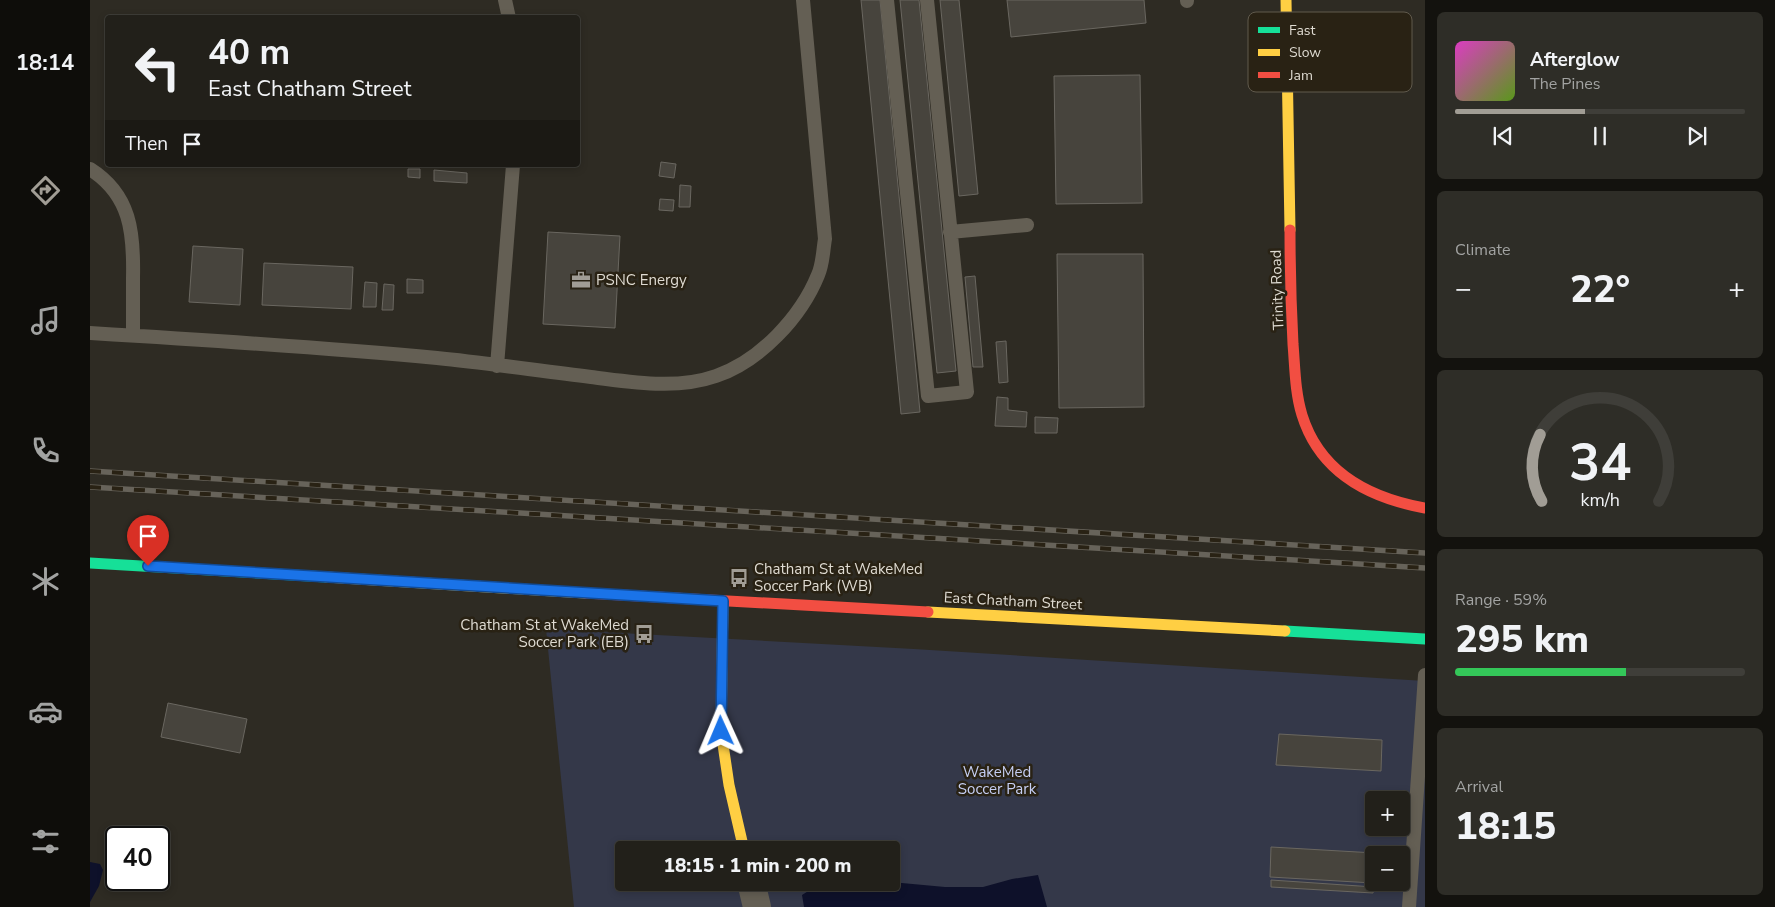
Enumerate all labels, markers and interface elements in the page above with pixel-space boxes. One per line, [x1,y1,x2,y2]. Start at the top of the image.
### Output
legend [1248,12,1412,92]
text: Fast [1289,21,1315,40]
text: 40 m [208,29,290,76]
icon: left [125,35,190,100]
text: Slow [1289,43,1321,62]
text: Afterglow [1530,47,1620,73]
text: 18:14 [16,48,74,78]
text: Jam [1288,66,1313,85]
text: The Pines [1530,73,1600,95]
text: East Chatham Street [208,74,411,104]
icon: previous [1489,122,1517,150]
icon: pause [1586,122,1614,150]
icon: next [1683,122,1711,150]
icon: arrive [178,130,206,158]
text: Then [125,131,168,157]
icon: directions [28,173,63,208]
text: Climate [1455,239,1510,261]
street label: Trinity Road [1266,249,1288,331]
text: 22° [1570,264,1630,315]
office icon: PSNC Energy [570,269,592,291]
place label: PSNC Energy [596,270,687,290]
text: − [1455,270,1472,308]
text: + [1728,270,1745,308]
icon: music [28,303,63,338]
text: 34 [1569,427,1631,498]
icon: phone [28,433,63,468]
text: km/h [1580,488,1620,512]
pin [127,515,169,566]
icon: arrive [134,522,162,550]
place label: Chatham St at WakeMed Soccer Park (WB) [754,559,923,596]
icon: climate [28,564,63,599]
bus stop icon: Chatham St at WakeMed Soccer Park (WB) [728,567,750,589]
street label: East Chatham Street [943,587,1084,615]
text: Range · 59% [1455,589,1547,611]
text: 295 km [1455,614,1589,665]
place label: Chatham St at WakeMed Soccer Park (EB) [460,615,629,652]
bus stop icon: Chatham St at WakeMed Soccer Park (EB) [633,623,655,645]
icon: car [28,694,63,729]
position arrow [694,704,746,756]
park label: WakeMed Soccer Park [958,762,1037,799]
text: Arrival [1455,776,1503,798]
map controls [1365,791,1410,891]
button: + [1365,791,1410,836]
text: 18:15 [1455,801,1556,852]
icon: filters [28,824,63,859]
speed limit sign: 40 [105,826,170,891]
button: − [1365,846,1410,891]
text: 18:15 · 1 min · 200 m [664,853,851,879]

